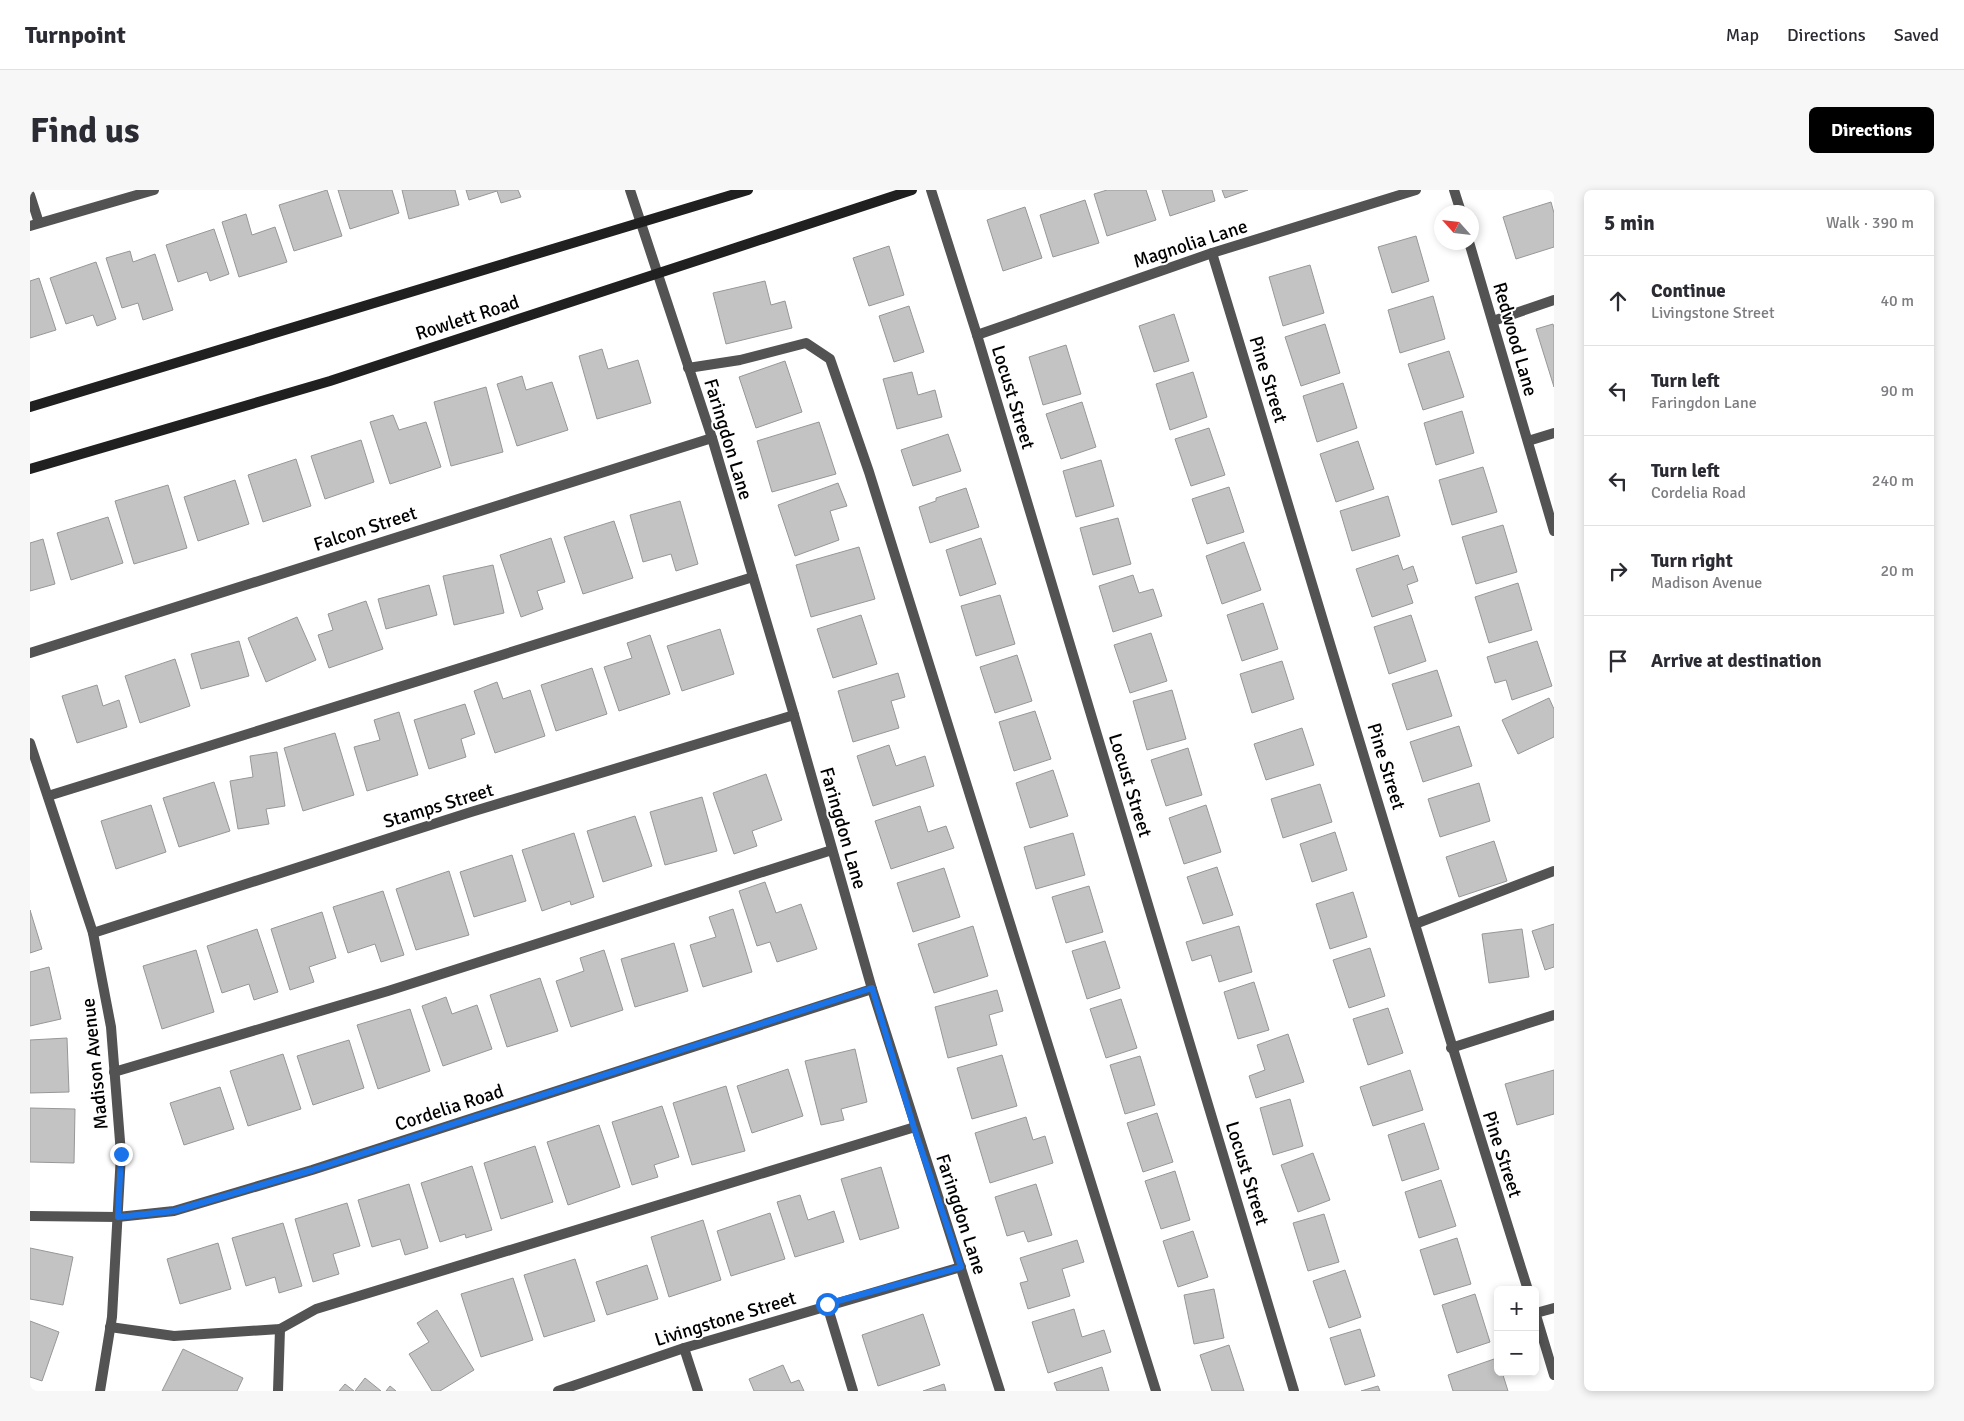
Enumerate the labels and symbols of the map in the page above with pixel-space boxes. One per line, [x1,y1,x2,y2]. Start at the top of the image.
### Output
north arrow [1434,205,1479,250]
street label: Magnolia Lane [1130,214,1251,274]
street label: Redwood Lane [1487,280,1543,399]
street label: Rowlett Road [412,290,522,346]
street label: Pine Street [1243,333,1293,426]
street label: Locust Street [986,342,1040,452]
street label: Faringdon Lane [698,376,758,503]
street label: Falcon Street [311,501,420,557]
street label: Pine Street [1361,720,1411,813]
street label: Locust Street [1103,730,1157,840]
street label: Faringdon Lane [814,765,872,892]
street label: Stamps Street [380,778,497,834]
street label: Madison Avenue [76,997,114,1131]
street label: Cordelia Road [392,1079,507,1137]
street label: Pine Street [1477,1108,1527,1201]
street label: Locust Street [1220,1118,1274,1228]
route end [110,1143,133,1166]
street label: Faringdon Lane [930,1151,992,1278]
street label: Livingstone Street [652,1286,799,1352]
route start [816,1293,839,1316]

